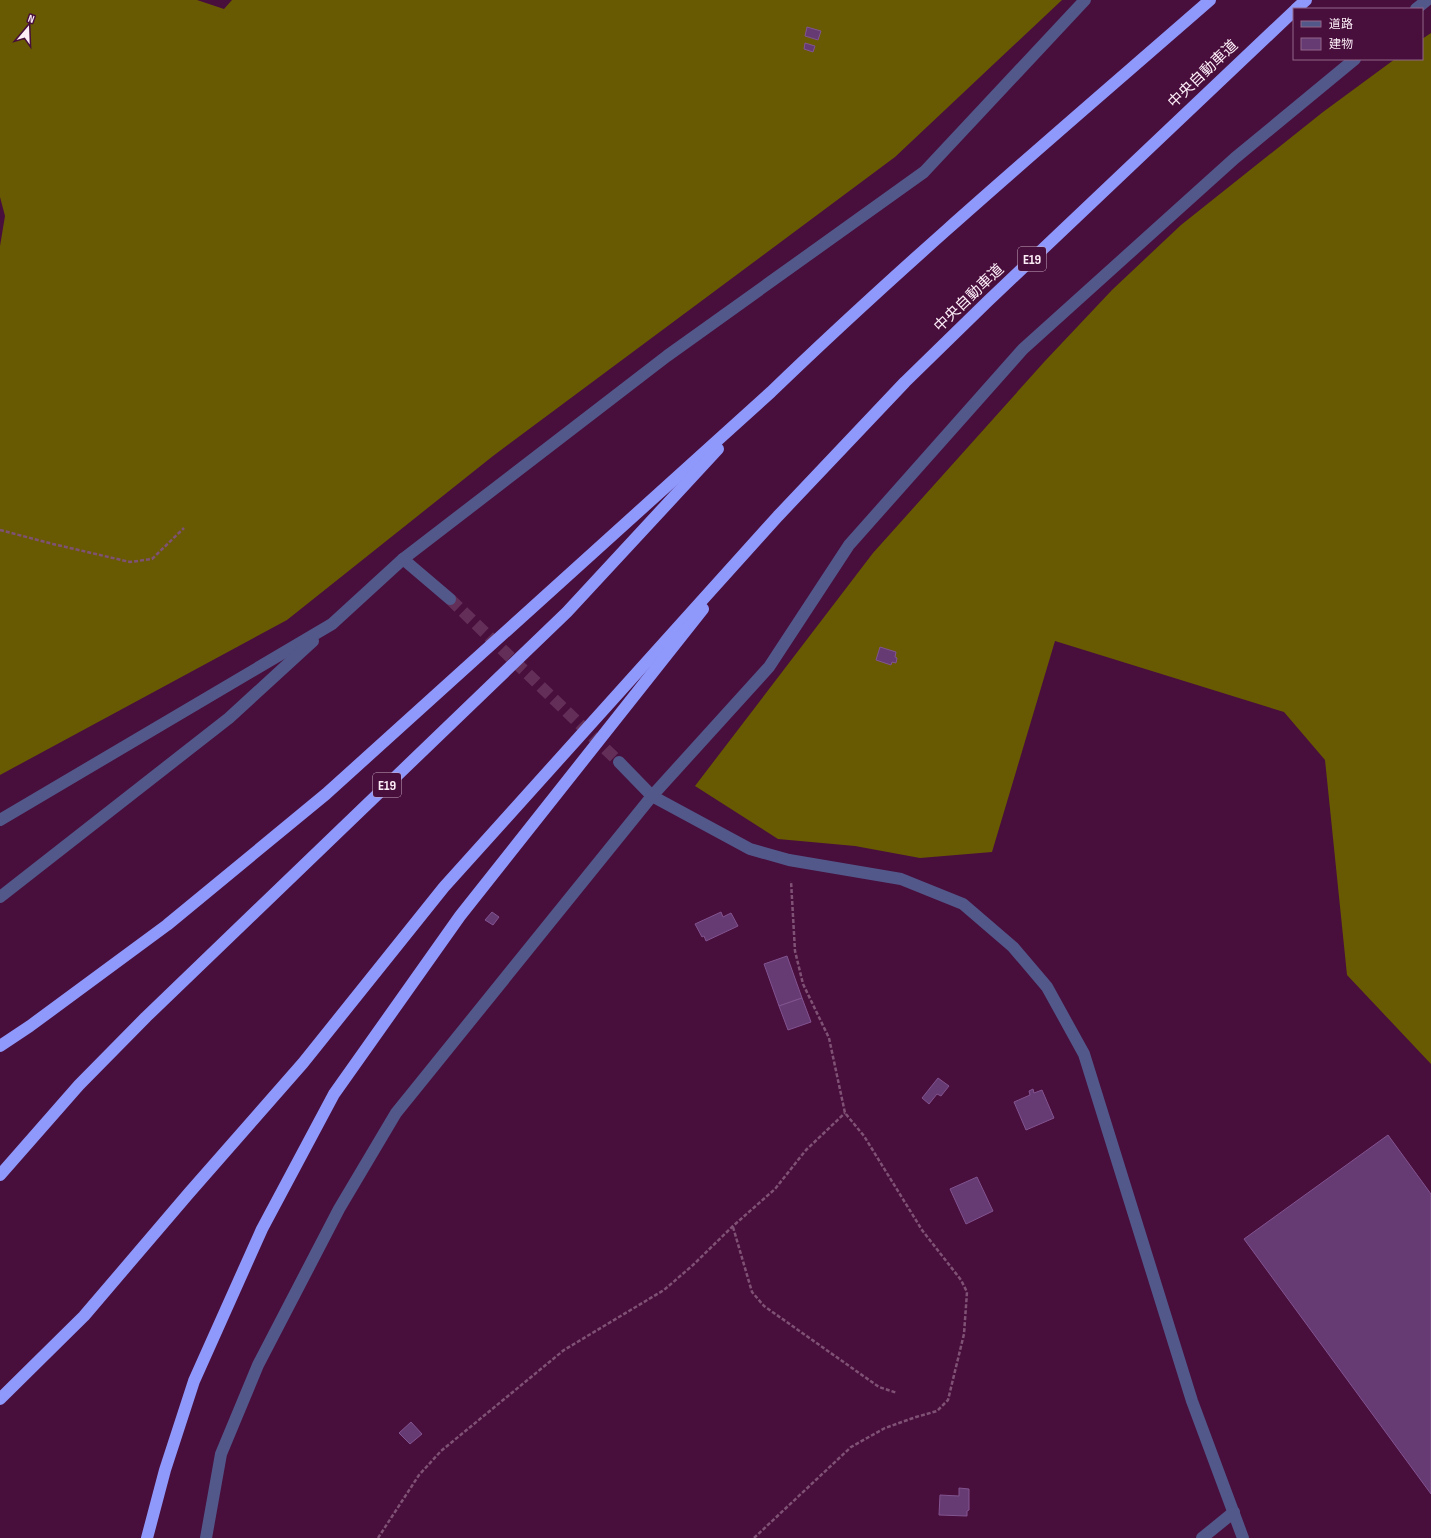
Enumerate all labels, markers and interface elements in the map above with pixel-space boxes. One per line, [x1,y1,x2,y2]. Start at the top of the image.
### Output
north arrow [8,8,48,48]
legend [1293,8,1423,60]
text: N [26,12,36,26]
text: 道路 [1329,17,1353,32]
street label: 中央自動車道 [1164,36,1242,112]
text: 建物 [1329,37,1353,52]
road number: E19 [1018,247,1046,271]
street label: 中央自動車道 [930,260,1008,336]
road number: E19 [373,773,401,797]

